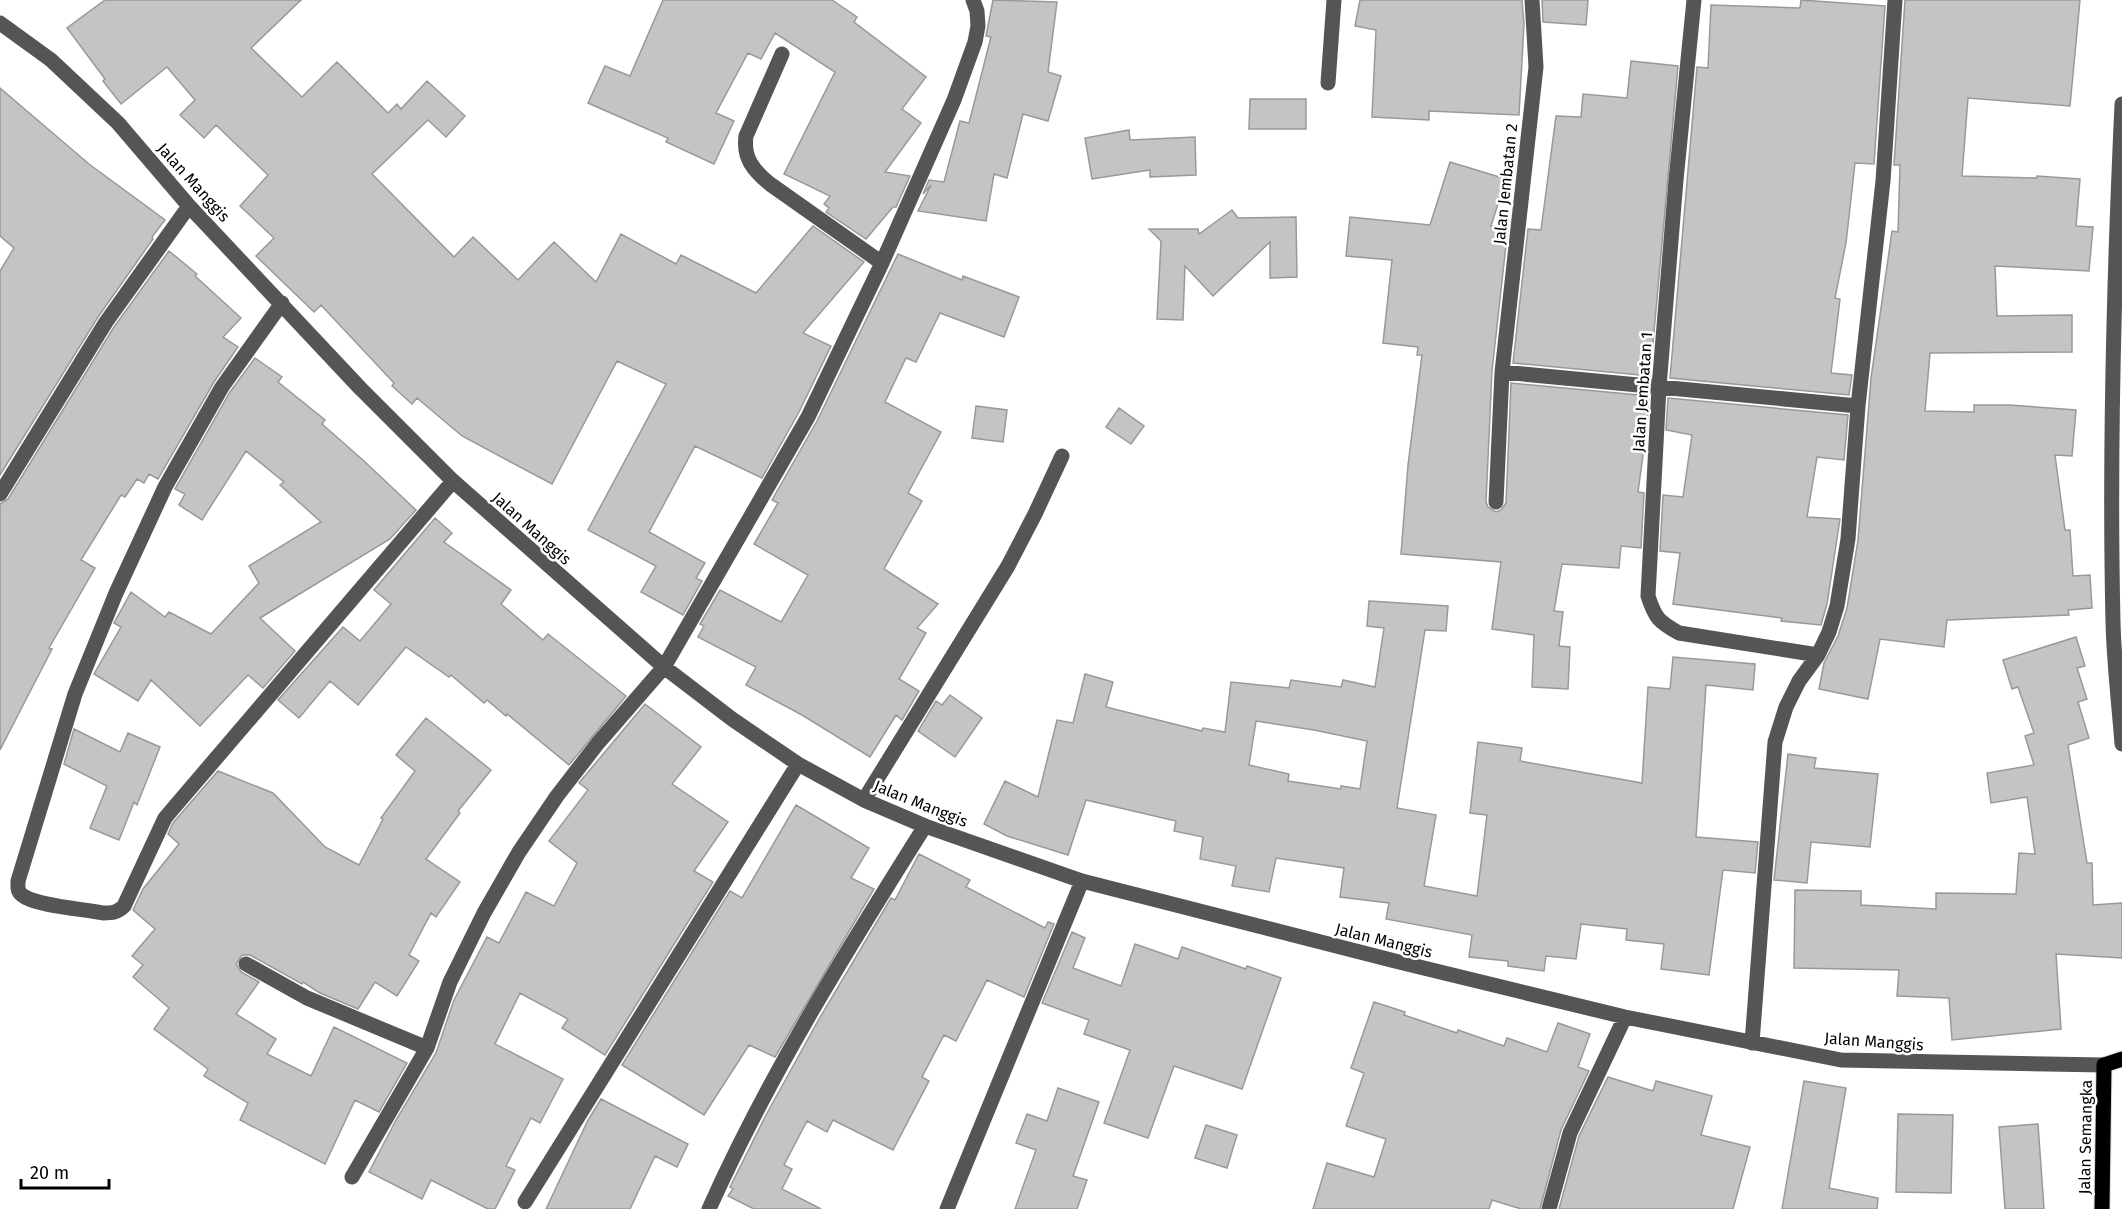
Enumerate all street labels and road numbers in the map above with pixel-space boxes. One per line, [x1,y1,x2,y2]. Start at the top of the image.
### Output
street label: Jalan Jembatan 2 [1490,123,1521,246]
street label: Jalan Manggis [153,139,234,226]
street label: Jalan Jembatan 1 [1629,331,1656,453]
street label: Jalan Manggis [488,488,575,569]
street label: Jalan Manggis [871,776,971,831]
street label: Jalan Manggis [1333,919,1434,962]
street label: Jalan Manggis [1824,1029,1924,1054]
street label: Jalan Semangka [2075,1080,2096,1194]

